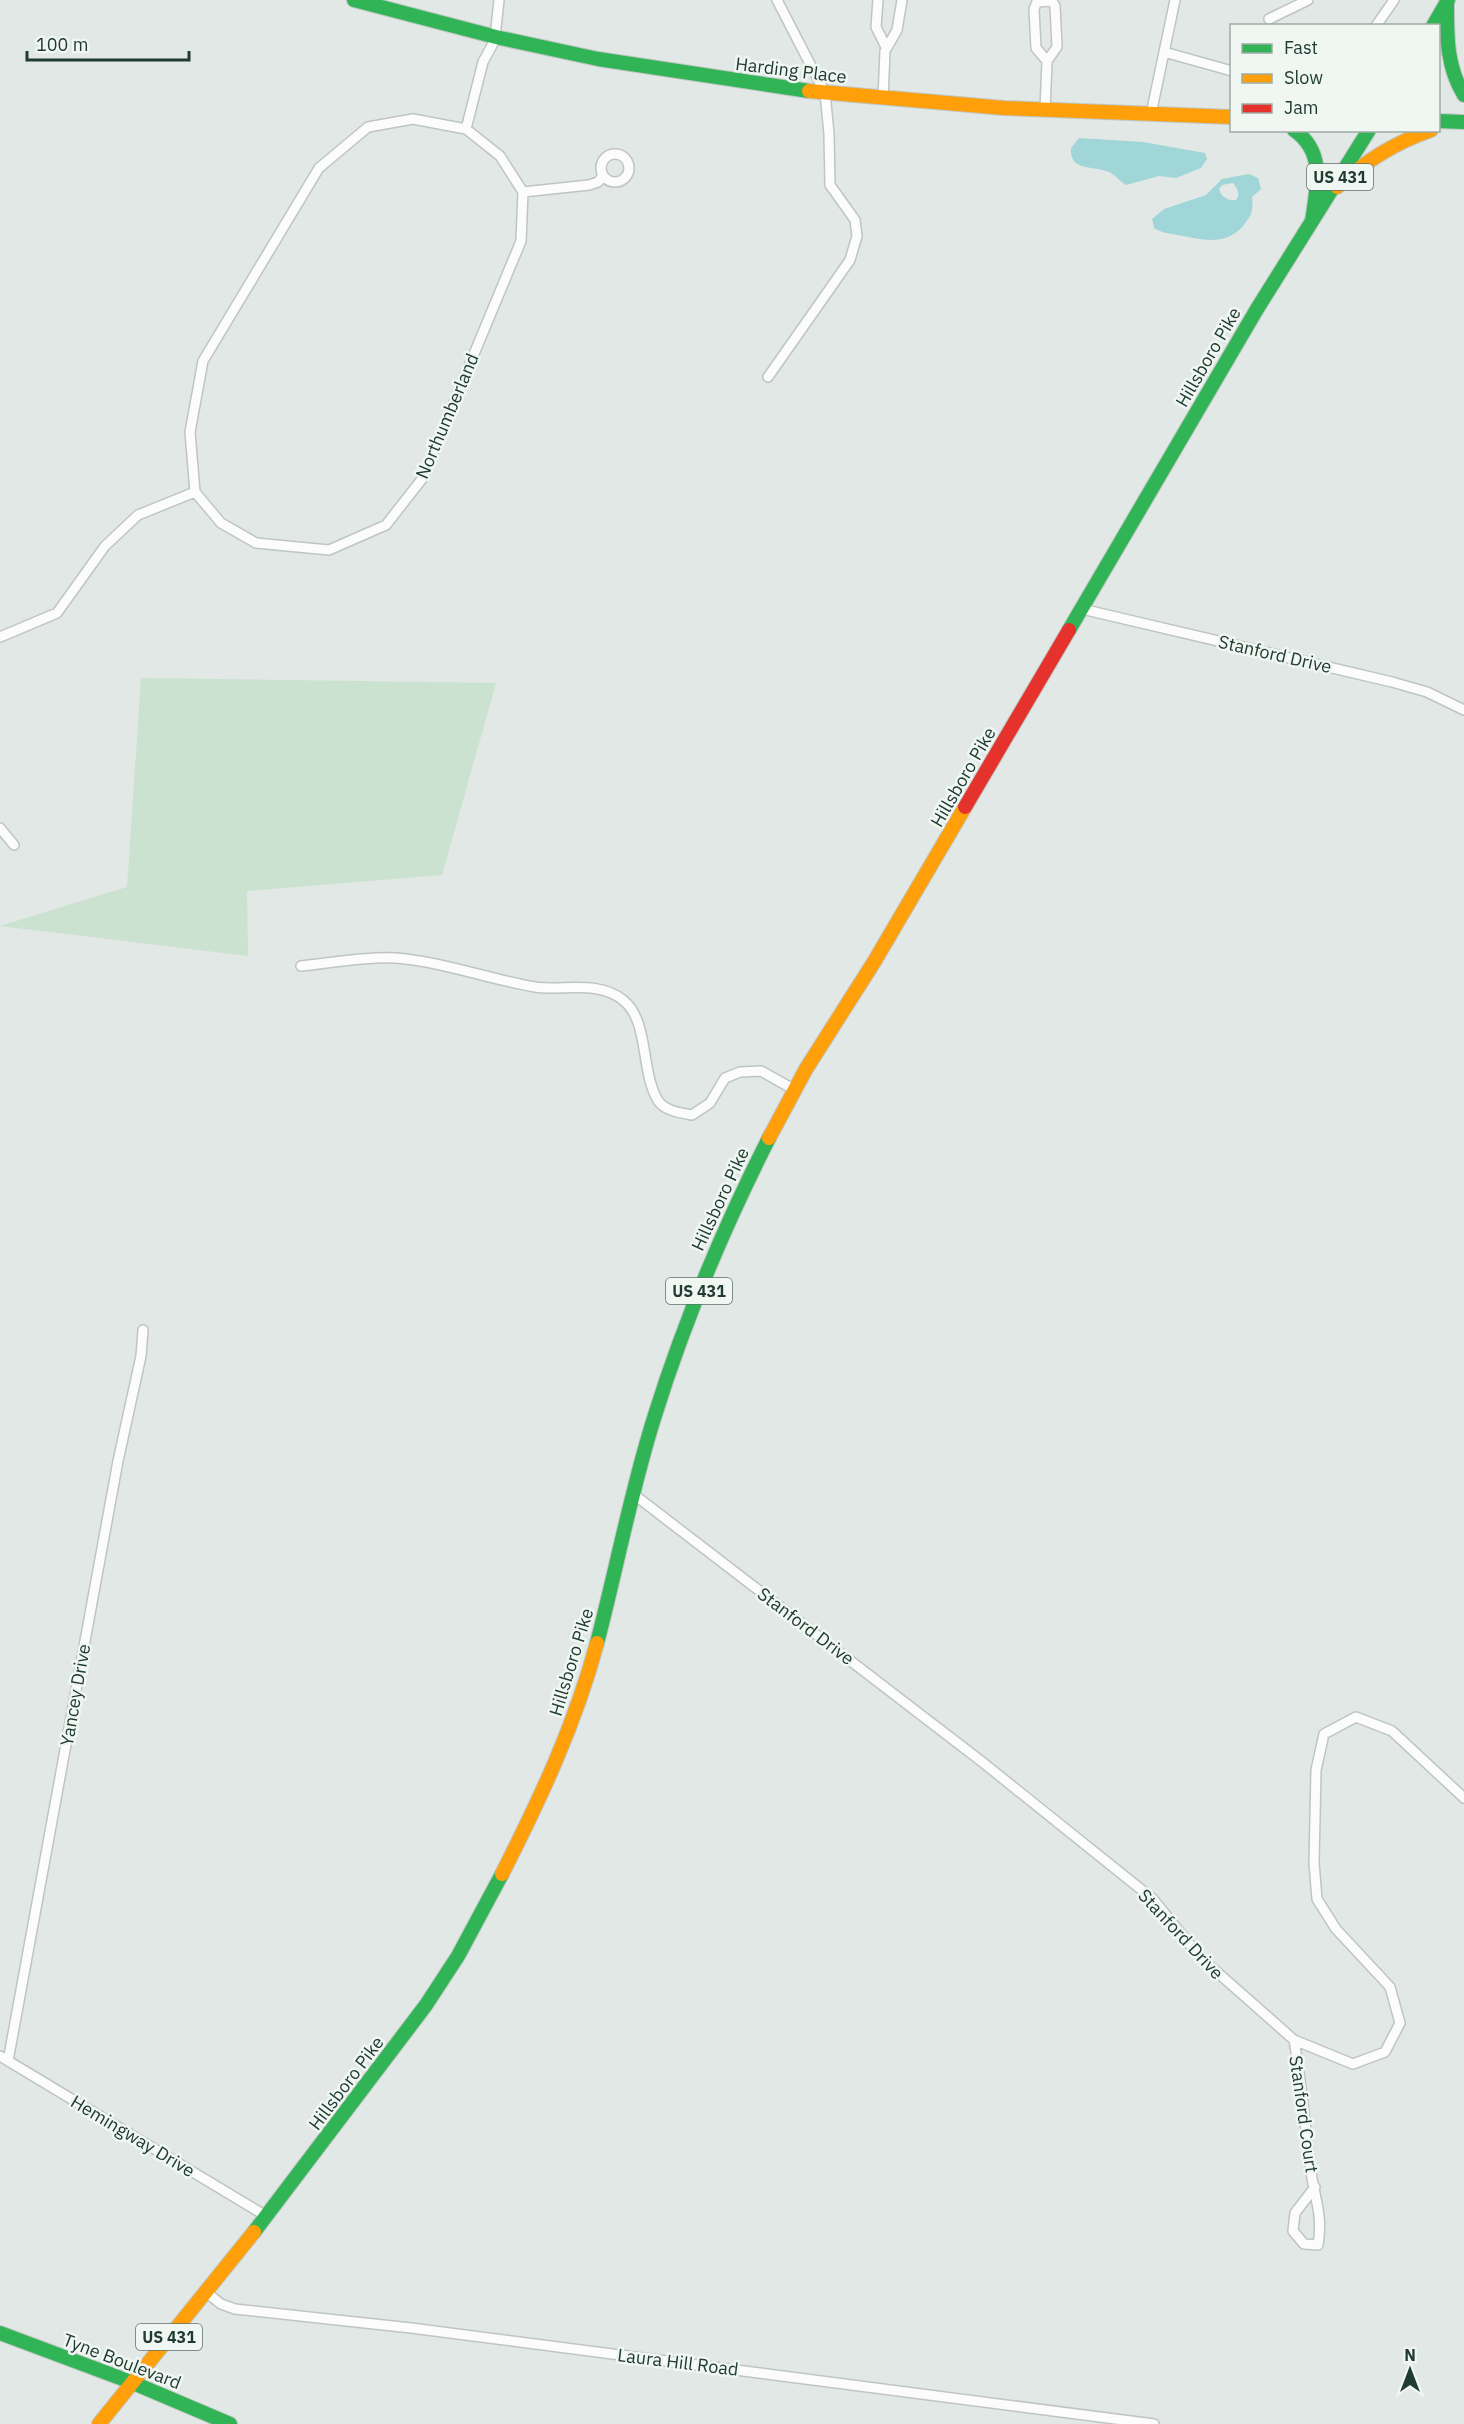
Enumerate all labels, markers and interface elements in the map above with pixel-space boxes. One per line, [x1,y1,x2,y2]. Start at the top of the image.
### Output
scale bar [27,24,189,62]
legend [1230,24,1440,132]
text: 100 m [36,33,88,56]
text: Fast [1284,36,1318,59]
street label: Harding Place [734,52,848,88]
text: Slow [1284,66,1323,89]
text: Jam [1284,96,1319,119]
road number: US 431 [1307,164,1373,190]
street label: Hillsboro Pike [1170,303,1246,411]
street label: Northumberland [410,350,484,482]
street label: Stanford Drive [1216,630,1334,678]
street label: Hillsboro Pike [925,723,1001,831]
street label: Hillsboro Pike [686,1143,754,1254]
road number: US 431 [666,1278,732,1304]
street label: Stanford Drive [753,1582,859,1670]
street label: Hillsboro Pike [544,1605,598,1719]
street label: Yancey Drive [55,1642,95,1748]
street label: Stanford Drive [1133,1884,1229,1984]
street label: Hillsboro Pike [303,2031,389,2134]
street label: Stanford Court [1284,2054,1324,2174]
street label: Hemingway Drive [67,2090,199,2182]
road number: US 431 [136,2324,202,2350]
street label: Tyne Boulevard [60,2328,184,2394]
north arrow [1380,2340,1440,2400]
street label: Laura Hill Road [616,2343,740,2381]
text: N [1404,2345,1416,2365]

